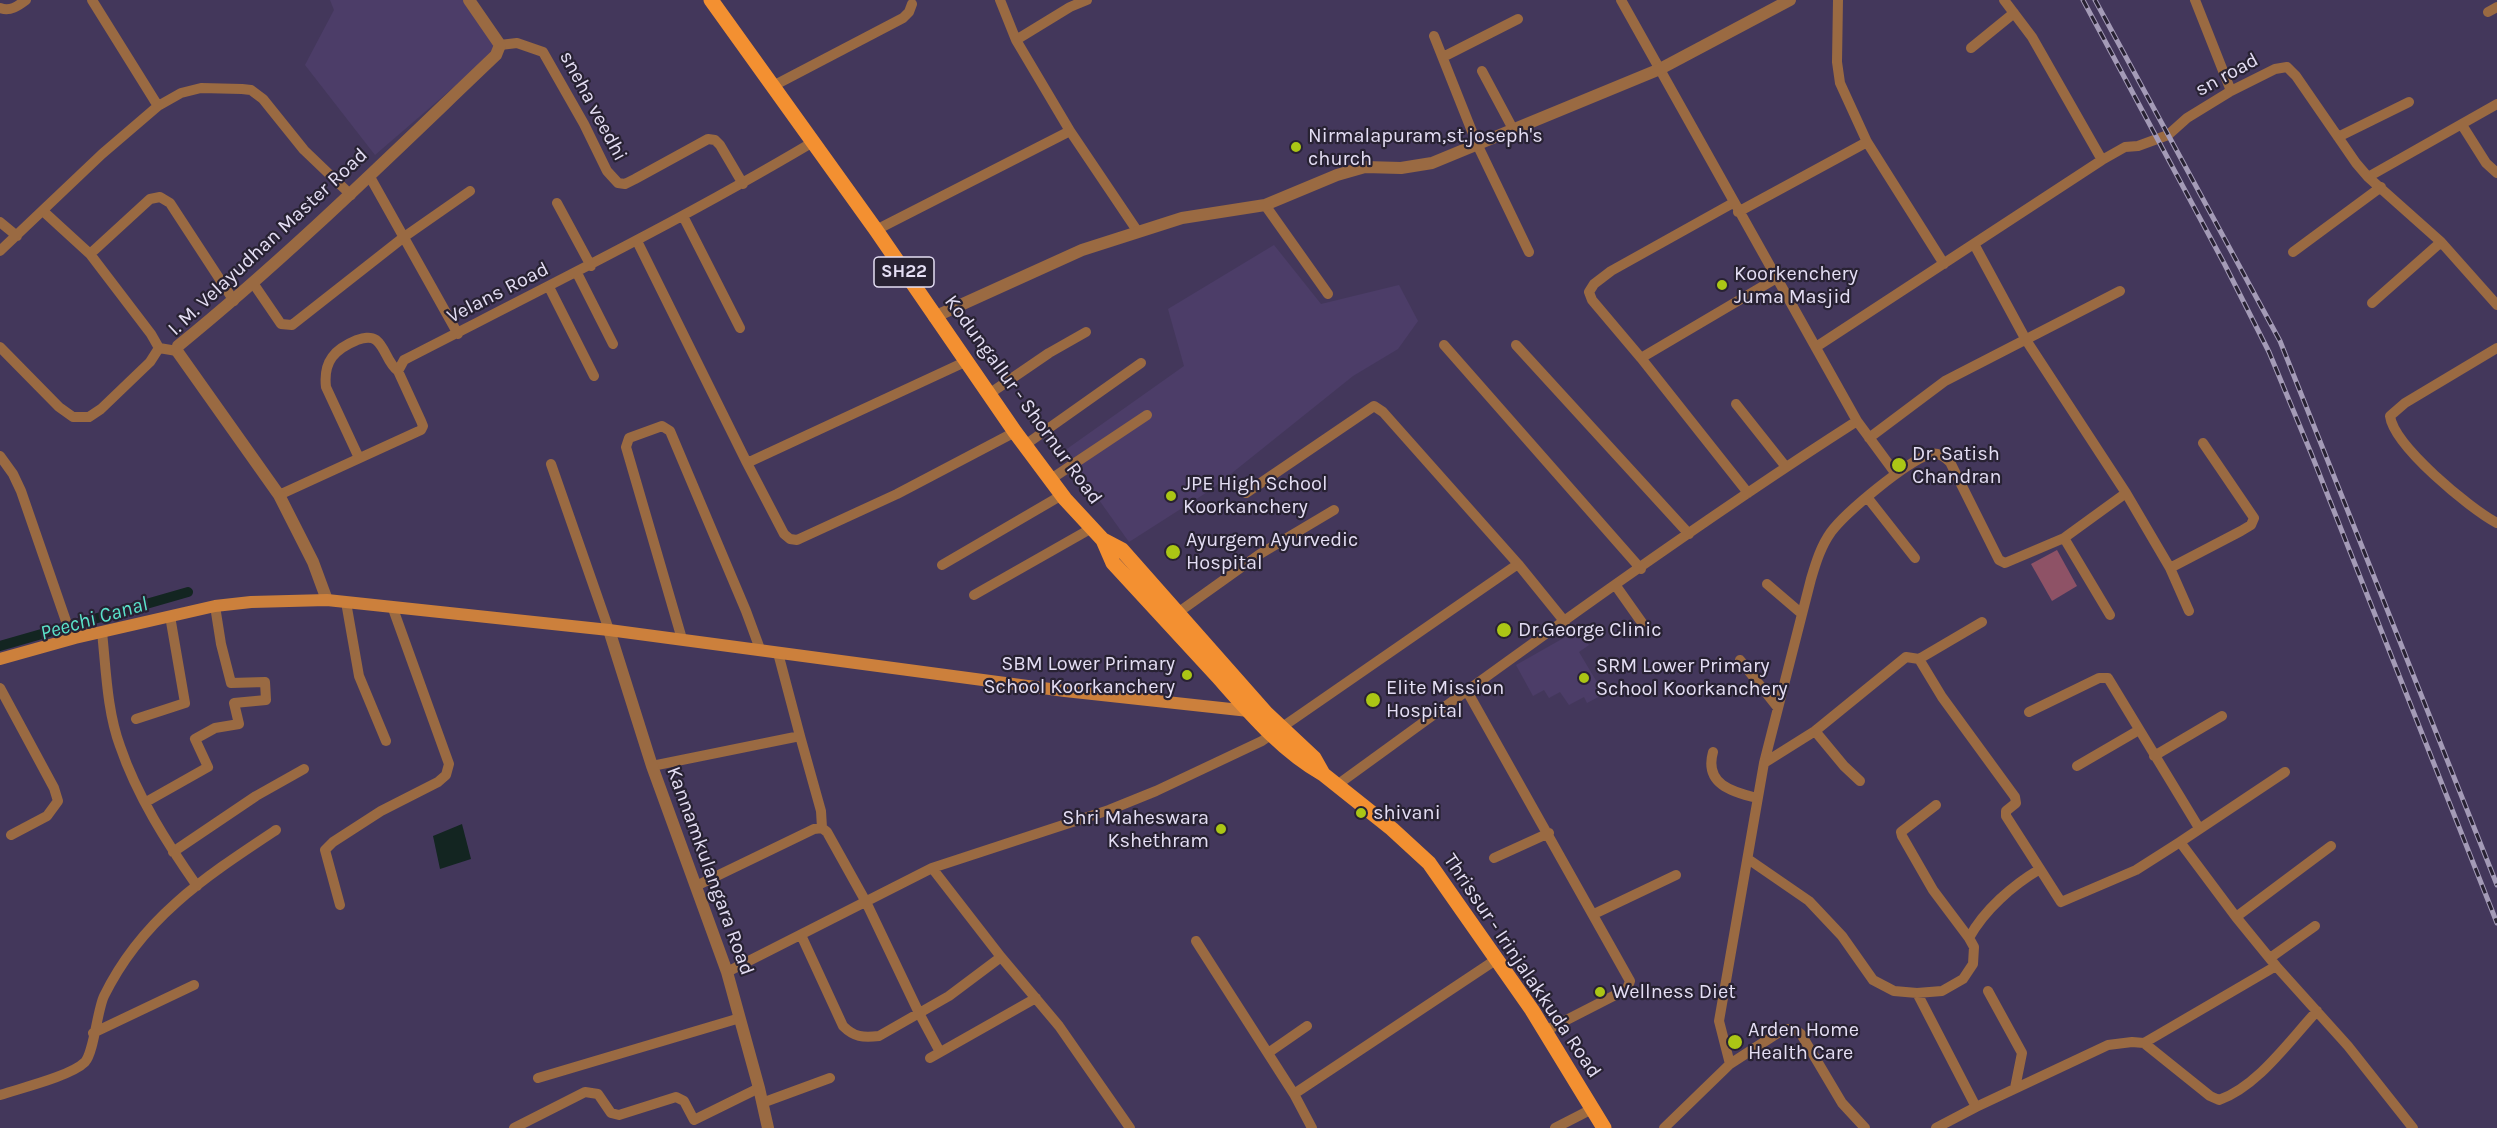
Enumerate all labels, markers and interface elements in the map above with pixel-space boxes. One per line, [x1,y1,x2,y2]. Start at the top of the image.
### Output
street label: sneha veedhi [554,47,632,165]
street label: sn road [2191,48,2263,102]
place label: Nirmalapuram,st.joseph's church [1308,124,1543,171]
marker: Nirmalapuram,st.joseph's church [1289,140,1303,154]
street label: I. M. Velayudhan Master Road [163,143,373,341]
street label: Velans Road [443,257,553,329]
road number: SH22 [874,257,934,287]
place label: Koorkenchery Juma Masjid [1734,262,1858,309]
marker: Koorkenchery Juma Masjid [1715,278,1729,292]
street label: Kodungallur - Shornur Road [939,291,1107,509]
place label: Dr. Satish Chandran [1912,442,2002,489]
marker: Dr. Satish Chandran [1890,456,1908,474]
place label: JPE High School Koorkanchery [1183,472,1328,519]
marker: JPE High School Koorkanchery [1164,489,1178,503]
place label: Ayurgem Ayurvedic Hospital [1186,528,1358,575]
marker: Ayurgem Ayurvedic Hospital [1164,543,1182,561]
water label: Peechi Canal [37,592,151,646]
place label: Dr.George Clinic [1518,618,1661,642]
marker: Dr.George Clinic [1495,621,1513,639]
place label: SBM Lower Primary School Koorkanchery [984,652,1175,699]
place label: SRM Lower Primary School Koorkanchery [1596,654,1787,701]
marker: SBM Lower Primary School Koorkanchery [1180,668,1194,682]
marker: SRM Lower Primary School Koorkanchery [1577,671,1591,685]
place label: Elite Mission Hospital [1386,676,1504,723]
marker: Elite Mission Hospital [1364,691,1382,709]
street label: Kannamkulangara Road [661,763,759,979]
place label: shivani [1373,801,1441,825]
place label: Shri Maheswara Kshethram [1062,806,1209,853]
marker: shivani [1354,806,1368,820]
marker: Shri Maheswara Kshethram [1214,822,1228,836]
street label: Thrissur - Irinjalakkuda Road [1438,849,1606,1083]
place label: Wellness Diet [1612,980,1736,1004]
marker: Wellness Diet [1593,985,1607,999]
place label: Arden Home Health Care [1748,1018,1859,1065]
marker: Arden Home Health Care [1726,1033,1744,1051]

